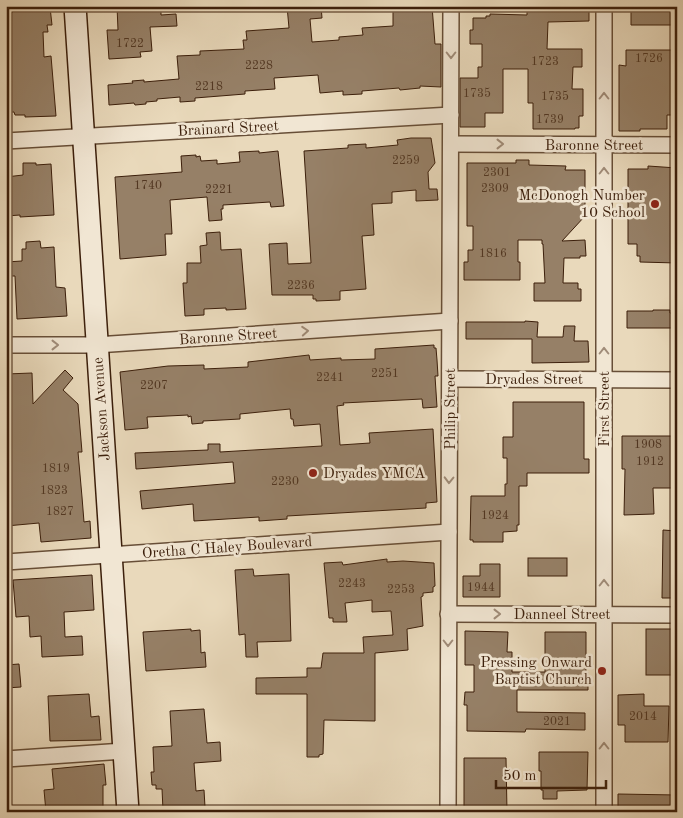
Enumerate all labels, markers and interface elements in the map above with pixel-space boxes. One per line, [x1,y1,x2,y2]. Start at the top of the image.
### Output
house number: 1722 [116,38,144,50]
one-way arrow [446,52,456,59]
house number: 1726 [635,53,663,65]
house number: 1723 [531,56,559,68]
house number: 2228 [245,60,273,72]
house number: 2218 [195,81,223,93]
house number: 1735 [463,87,491,100]
house number: 1735 [541,90,569,103]
one-way arrow [599,92,609,100]
house number: 1739 [536,114,564,126]
street label: Brainard Street [177,119,279,140]
one-way arrow [496,139,504,149]
street label: Baronne Street [545,139,643,154]
house number: 2259 [392,154,420,167]
one-way arrow [599,166,609,174]
house number: 2301 [483,167,511,179]
house number: 1740 [134,180,162,192]
house number: 2309 [481,183,509,195]
house number: 2221 [205,184,233,196]
place label: McDonogh Number 10 School [519,189,645,221]
marker: McDonogh Number 10 School [649,198,661,210]
house number: 1816 [479,248,507,260]
house number: 2236 [287,280,315,292]
one-way arrow [301,326,309,337]
street label: Baronne Street [178,327,278,348]
one-way arrow [52,340,59,350]
one-way arrow [599,346,609,354]
street label: Jackson Avenue [91,357,114,461]
house number: 2251 [371,367,399,380]
street label: Philip Street [444,368,459,450]
street label: First Street [598,371,613,447]
house number: 2241 [316,372,344,384]
street label: Dryades Street [485,373,583,388]
house number: 2207 [140,380,168,392]
house number: 1908 [634,439,662,451]
house number: 1912 [636,456,664,468]
house number: 1819 [42,463,70,475]
marker: Dryades YMCA [307,467,319,479]
place label: Dryades YMCA [323,467,426,482]
house number: 2230 [271,476,299,488]
one-way arrow [444,477,454,485]
house number: 1823 [40,485,68,497]
house number: 1827 [46,506,74,518]
house number: 1924 [481,510,509,522]
street label: Oretha C Haley Boulevard [141,535,313,562]
house number: 2243 [338,578,366,590]
one-way arrow [599,579,609,586]
house number: 1944 [467,582,495,594]
house number: 2253 [387,583,415,596]
street label: Danneel Street [513,608,611,623]
one-way arrow [493,609,501,619]
one-way arrow [443,640,453,647]
place label: Pressing Onward Baptist Church [480,656,592,688]
marker: Pressing Onward Baptist Church [596,665,608,677]
house number: 2014 [629,711,657,723]
house number: 2021 [543,716,571,728]
one-way arrow [599,741,609,749]
scale bar [496,758,606,790]
text: 50 m [503,769,537,784]

